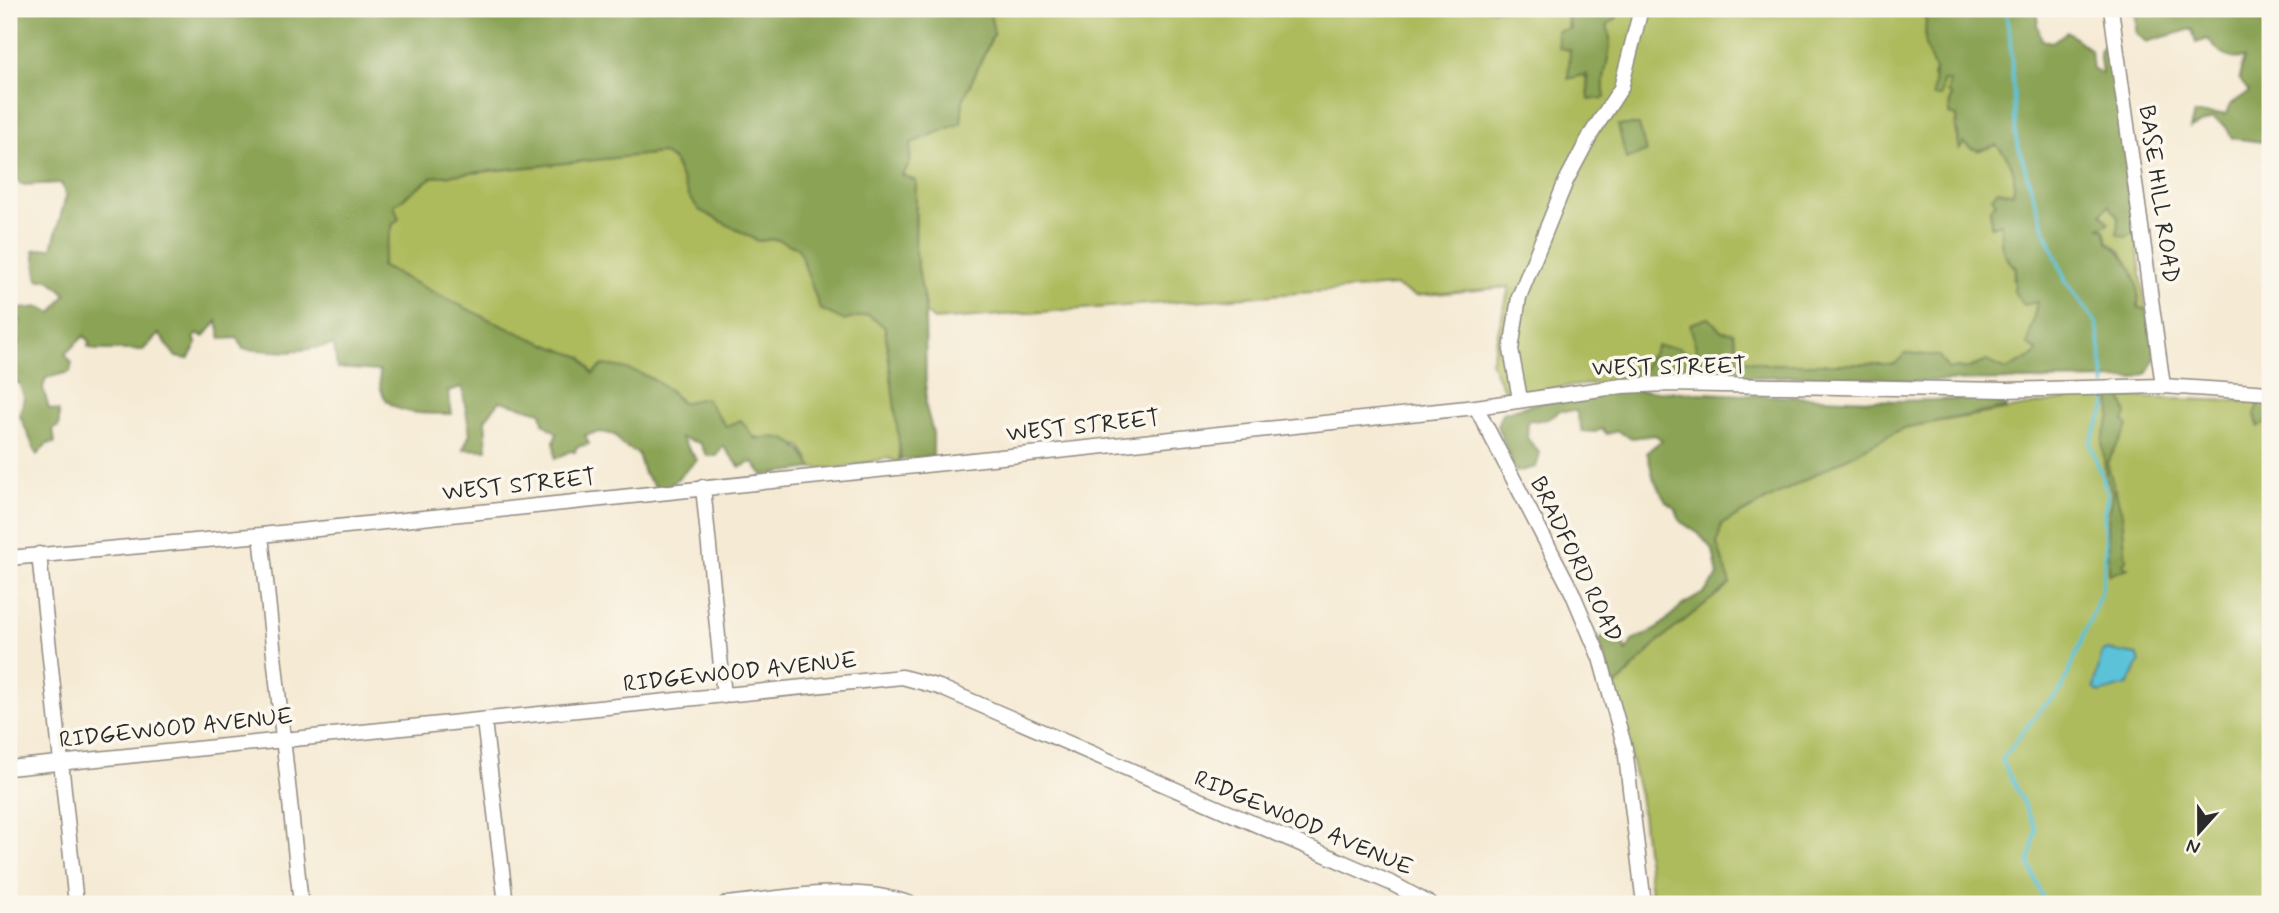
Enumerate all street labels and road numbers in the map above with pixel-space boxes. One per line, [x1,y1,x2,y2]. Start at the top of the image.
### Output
street label: BASE HILL ROAD [2131,103,2185,285]
street label: WEST STREET [1592,352,1746,384]
street label: WEST STREET [1005,404,1162,450]
street label: WEST STREET [441,463,598,509]
street label: BRADFORD ROAD [1522,472,1628,648]
street label: RIDGEWOOD AVENUE [622,646,859,700]
street label: RIDGEWOOD AVENUE [58,702,295,756]
street label: RIDGEWOOD AVENUE [1189,764,1417,884]

